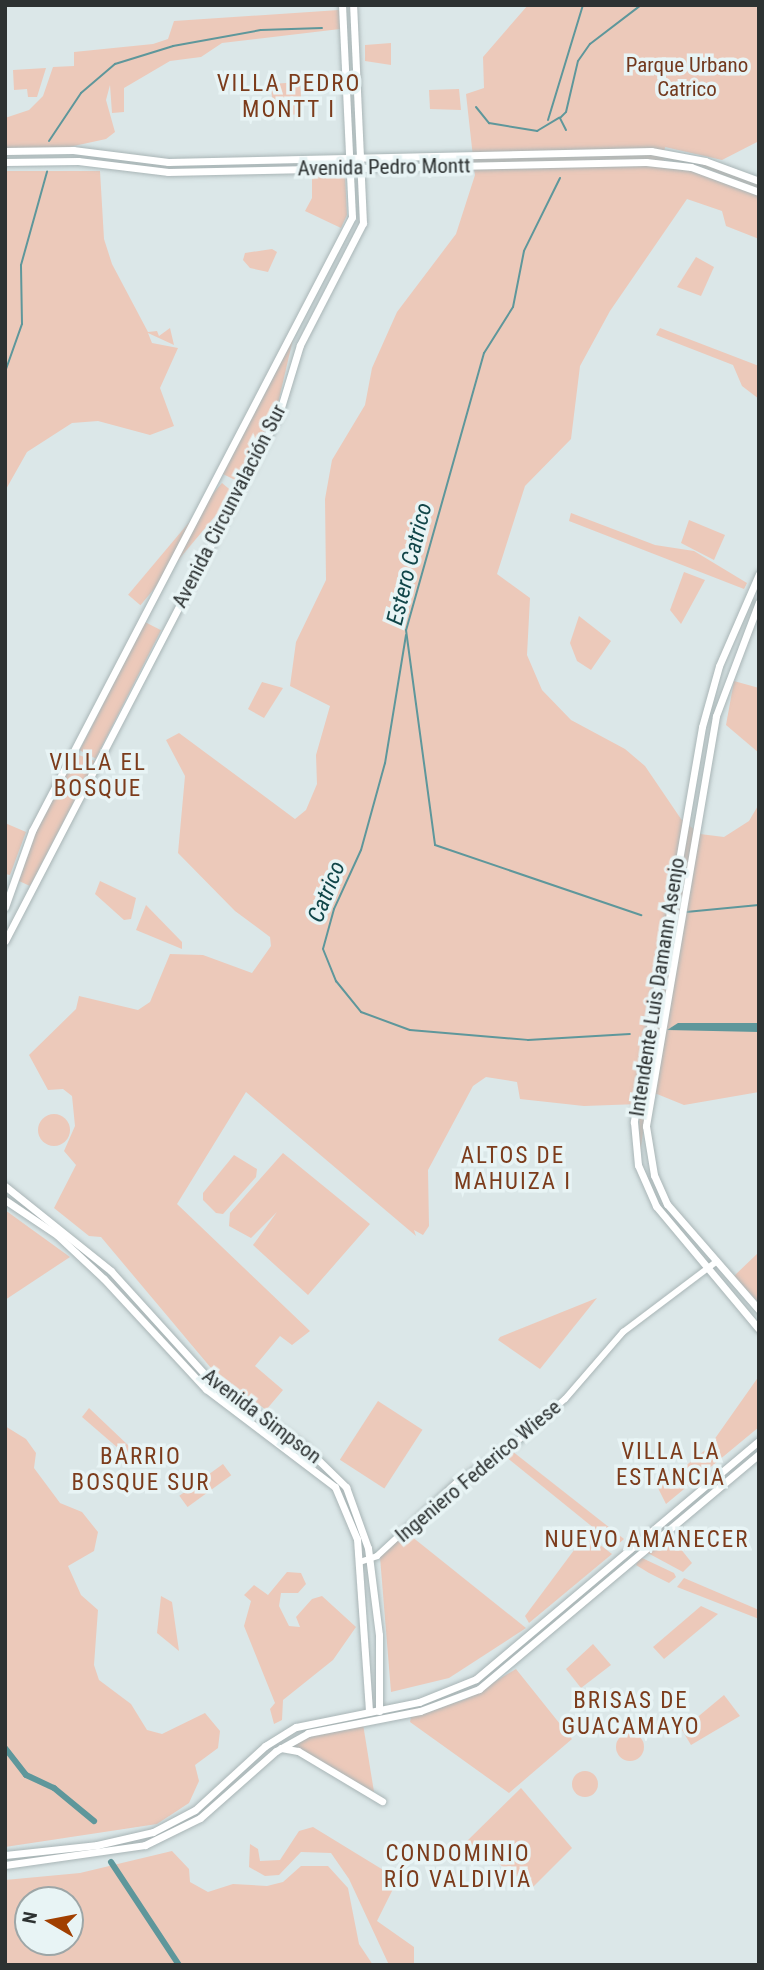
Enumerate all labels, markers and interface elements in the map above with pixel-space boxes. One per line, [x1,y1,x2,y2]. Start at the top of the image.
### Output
park label: Parque Urbano Catrico [626,52,748,102]
district label: VILLA PEDRO MONTT I [218,70,360,124]
street label: Avenida Pedro Montt [297,153,471,181]
street label: Avenida Circunvalación Sur [167,400,291,612]
water label: Estero Catrico [382,500,438,628]
district label: VILLA EL BOSQUE [50,749,146,803]
street label: Intendente Luis Damann Asenjo [624,856,690,1118]
water label: Catrico [302,857,352,927]
district label: ALTOS DE MAHUIZA I [455,1142,571,1196]
street label: Avenida Simpson [197,1363,327,1469]
street label: Ingeniero Federico Wiese [390,1394,566,1548]
district label: VILLA LA ESTANCIA [617,1438,725,1492]
district label: BARRIO BOSQUE SUR [73,1443,209,1497]
district label: NUEVO AMANECER [546,1526,748,1554]
district label: BRISAS DE GUACAMAYO [563,1687,699,1741]
district label: CONDOMINIO RÍO VALDIVIA [385,1840,531,1894]
north arrow [14,1886,84,1956]
text: N [17,1910,42,1925]

